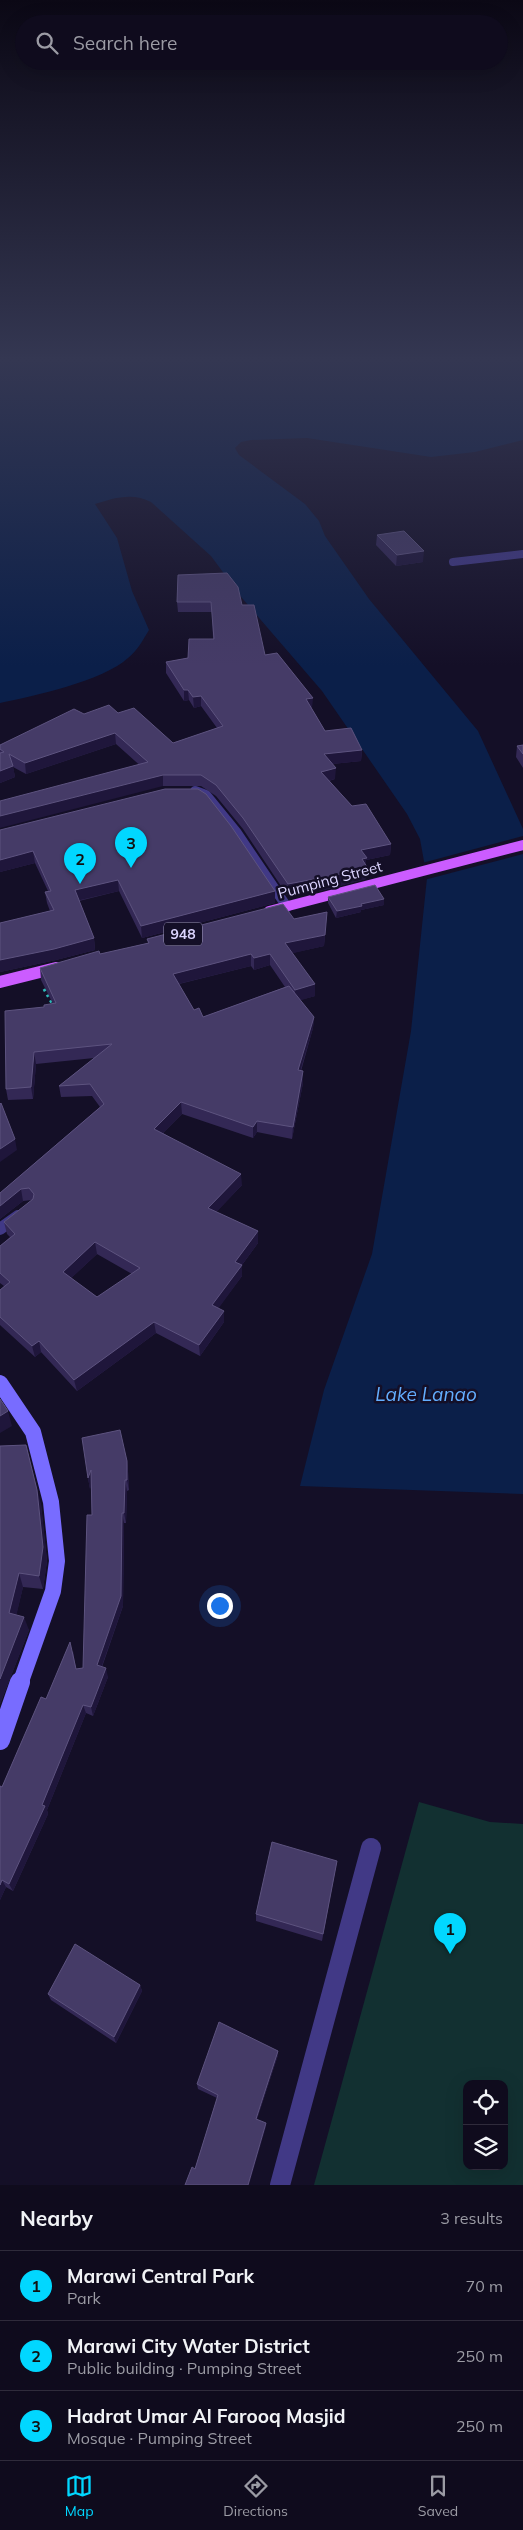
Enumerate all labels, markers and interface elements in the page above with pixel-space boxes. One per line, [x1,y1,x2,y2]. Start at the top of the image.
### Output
search box [15,15,508,70]
icon: search [33,29,61,57]
text: Search here [73,31,177,55]
pin: 3 [115,827,147,868]
pin: 2 [64,843,96,884]
street label: Pumping Street [276,856,384,903]
road number: 948 [164,922,202,946]
water label: Lake Lanao [375,1382,477,1406]
your location [207,1593,233,1619]
pin: 1 [434,1913,466,1954]
map controls [463,2080,508,2170]
button: locate [463,2080,508,2125]
button: layers [463,2125,508,2170]
text: Nearby [20,2205,93,2231]
text: 3 results [440,2208,503,2228]
text: Marawi Central Park [67,2264,254,2288]
text: 1 [31,2276,41,2296]
text: 70 m [466,2276,503,2296]
text: Park [67,2288,101,2308]
text: Marawi City Water District [67,2334,310,2358]
text: 2 [31,2346,41,2366]
text: 250 m [456,2346,503,2366]
text: Public building · Pumping Street [67,2358,301,2378]
text: Hadrat Umar Al Farooq Masjid [67,2404,345,2428]
text: 3 [31,2416,41,2436]
text: 250 m [456,2416,503,2436]
text: Mosque · Pumping Street [67,2428,252,2448]
tab: Map [65,2472,94,2520]
tab: Directions [223,2472,288,2520]
tab: Saved [418,2472,458,2520]

